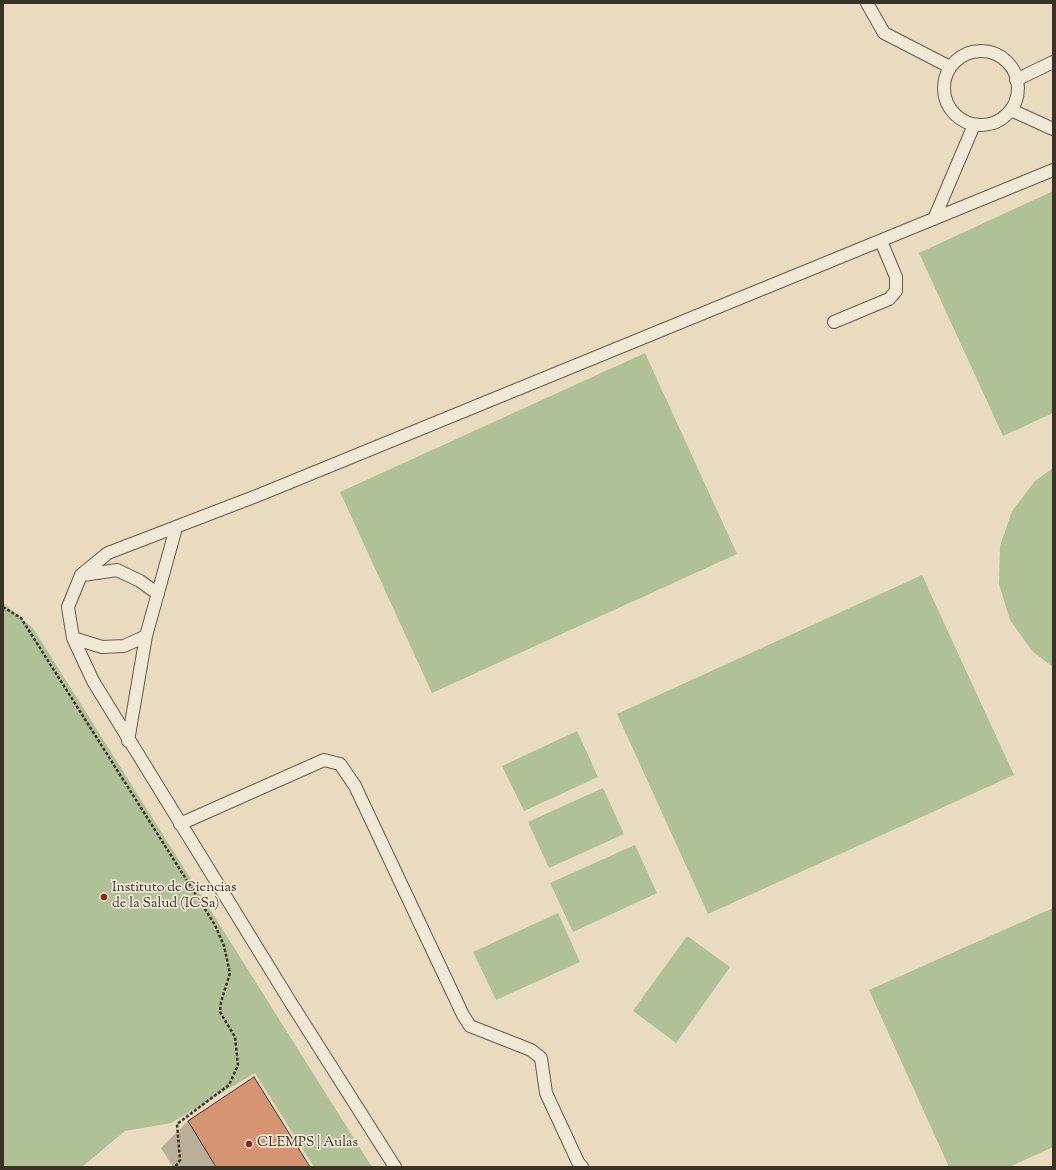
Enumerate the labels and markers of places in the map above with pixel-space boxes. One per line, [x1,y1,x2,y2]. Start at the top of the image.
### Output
place label: Instituto de Ciencias de la Salud (ICSa) [112,881,237,914]
marker: Instituto de Ciencias de la Salud (ICSa) [99,892,109,902]
place label: CLEMPS | Aulas [257,1136,358,1152]
marker: CLEMPS | Aulas [244,1139,254,1149]

